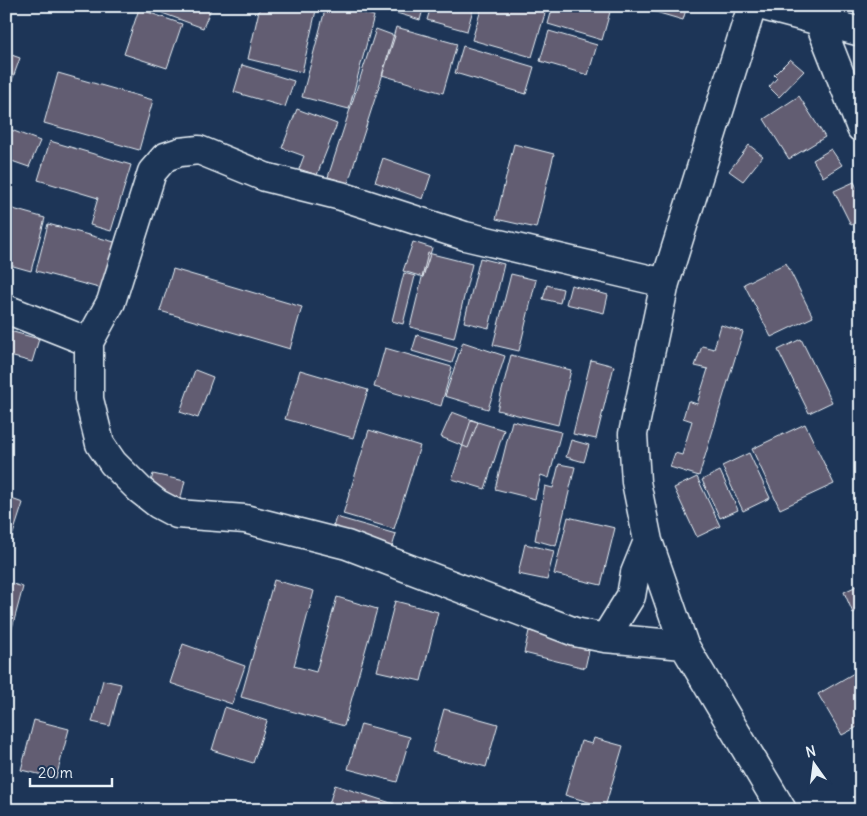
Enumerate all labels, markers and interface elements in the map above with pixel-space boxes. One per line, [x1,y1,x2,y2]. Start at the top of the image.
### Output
north arrow [790,738,840,788]
text: N [804,741,818,761]
scale bar [30,756,112,788]
text: 20 m [38,763,73,782]

